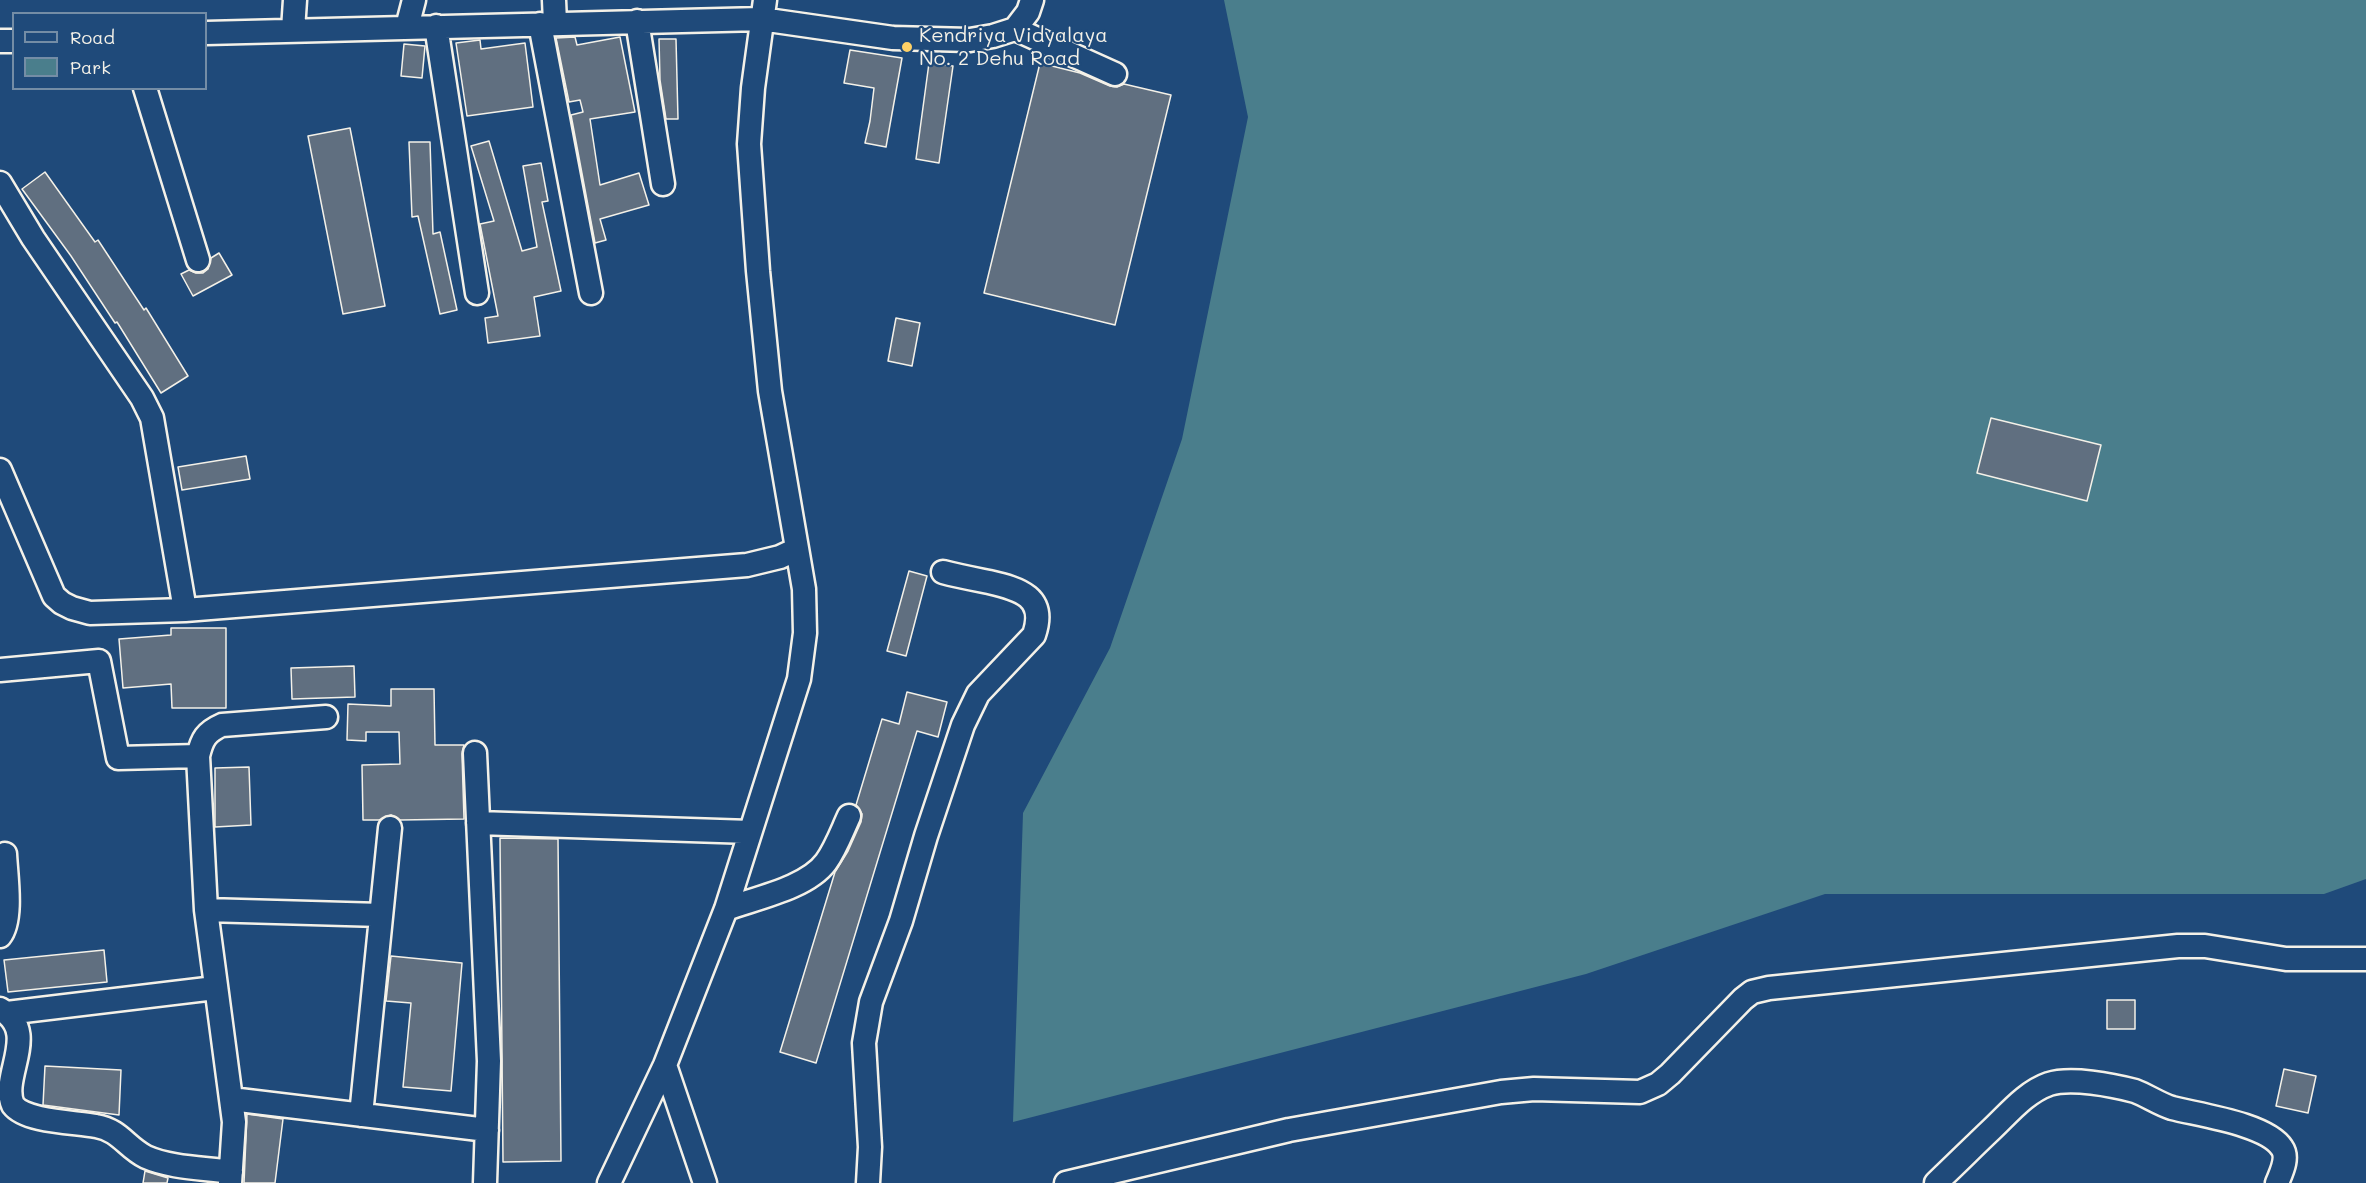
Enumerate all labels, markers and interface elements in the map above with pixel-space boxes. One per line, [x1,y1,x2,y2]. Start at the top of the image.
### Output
legend [12,12,207,90]
place label: Kendriya Vidyalaya No. 2 Dehu Road [919,24,1108,71]
text: Road [70,25,115,49]
marker: Kendriya Vidyalaya No. 2 Dehu Road [900,40,914,54]
text: Park [70,55,111,79]

